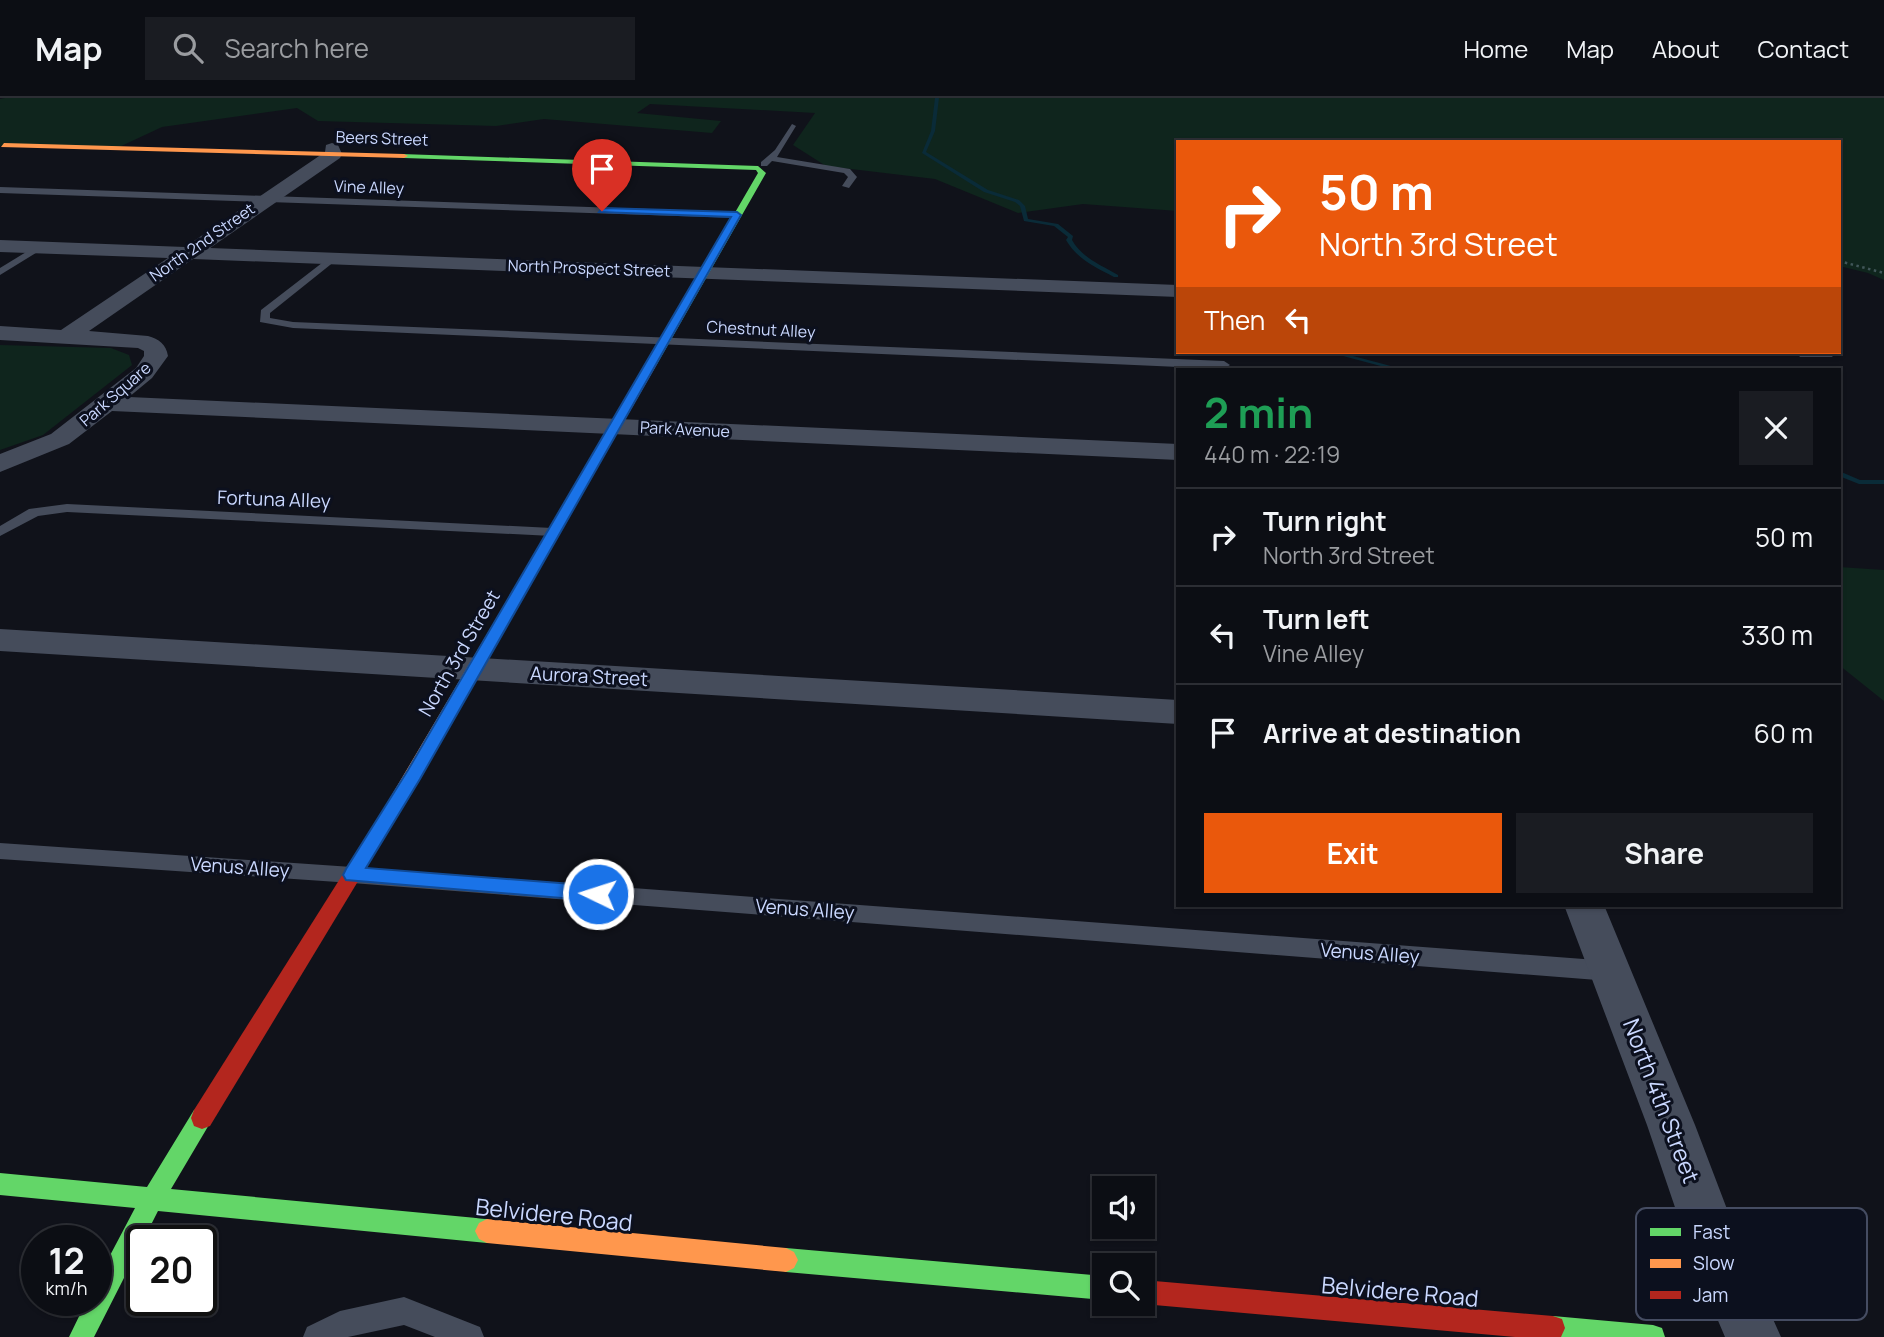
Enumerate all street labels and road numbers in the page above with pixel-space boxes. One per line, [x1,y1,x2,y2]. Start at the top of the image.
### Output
street label: Beers Street [335,125,429,151]
street label: Vine Alley [333,175,405,199]
street label: North 2nd Street [145,198,259,286]
street label: North Prospect Street [507,254,671,282]
street label: Chestnut Alley [706,315,817,343]
street label: Park Square [75,357,155,431]
street label: Park Avenue [640,416,730,442]
street label: Fortuna Alley [217,484,331,514]
street label: North 3rd Street [412,585,506,721]
street label: Aurora Street [529,660,649,692]
street label: Venus Alley [190,851,290,883]
street label: Venus Alley [755,893,855,925]
street label: Venus Alley [1320,937,1420,969]
street label: North 4th Street [1616,1014,1708,1187]
street label: Belvidere Road [474,1190,634,1238]
street label: Belvidere Road [1320,1268,1480,1314]

